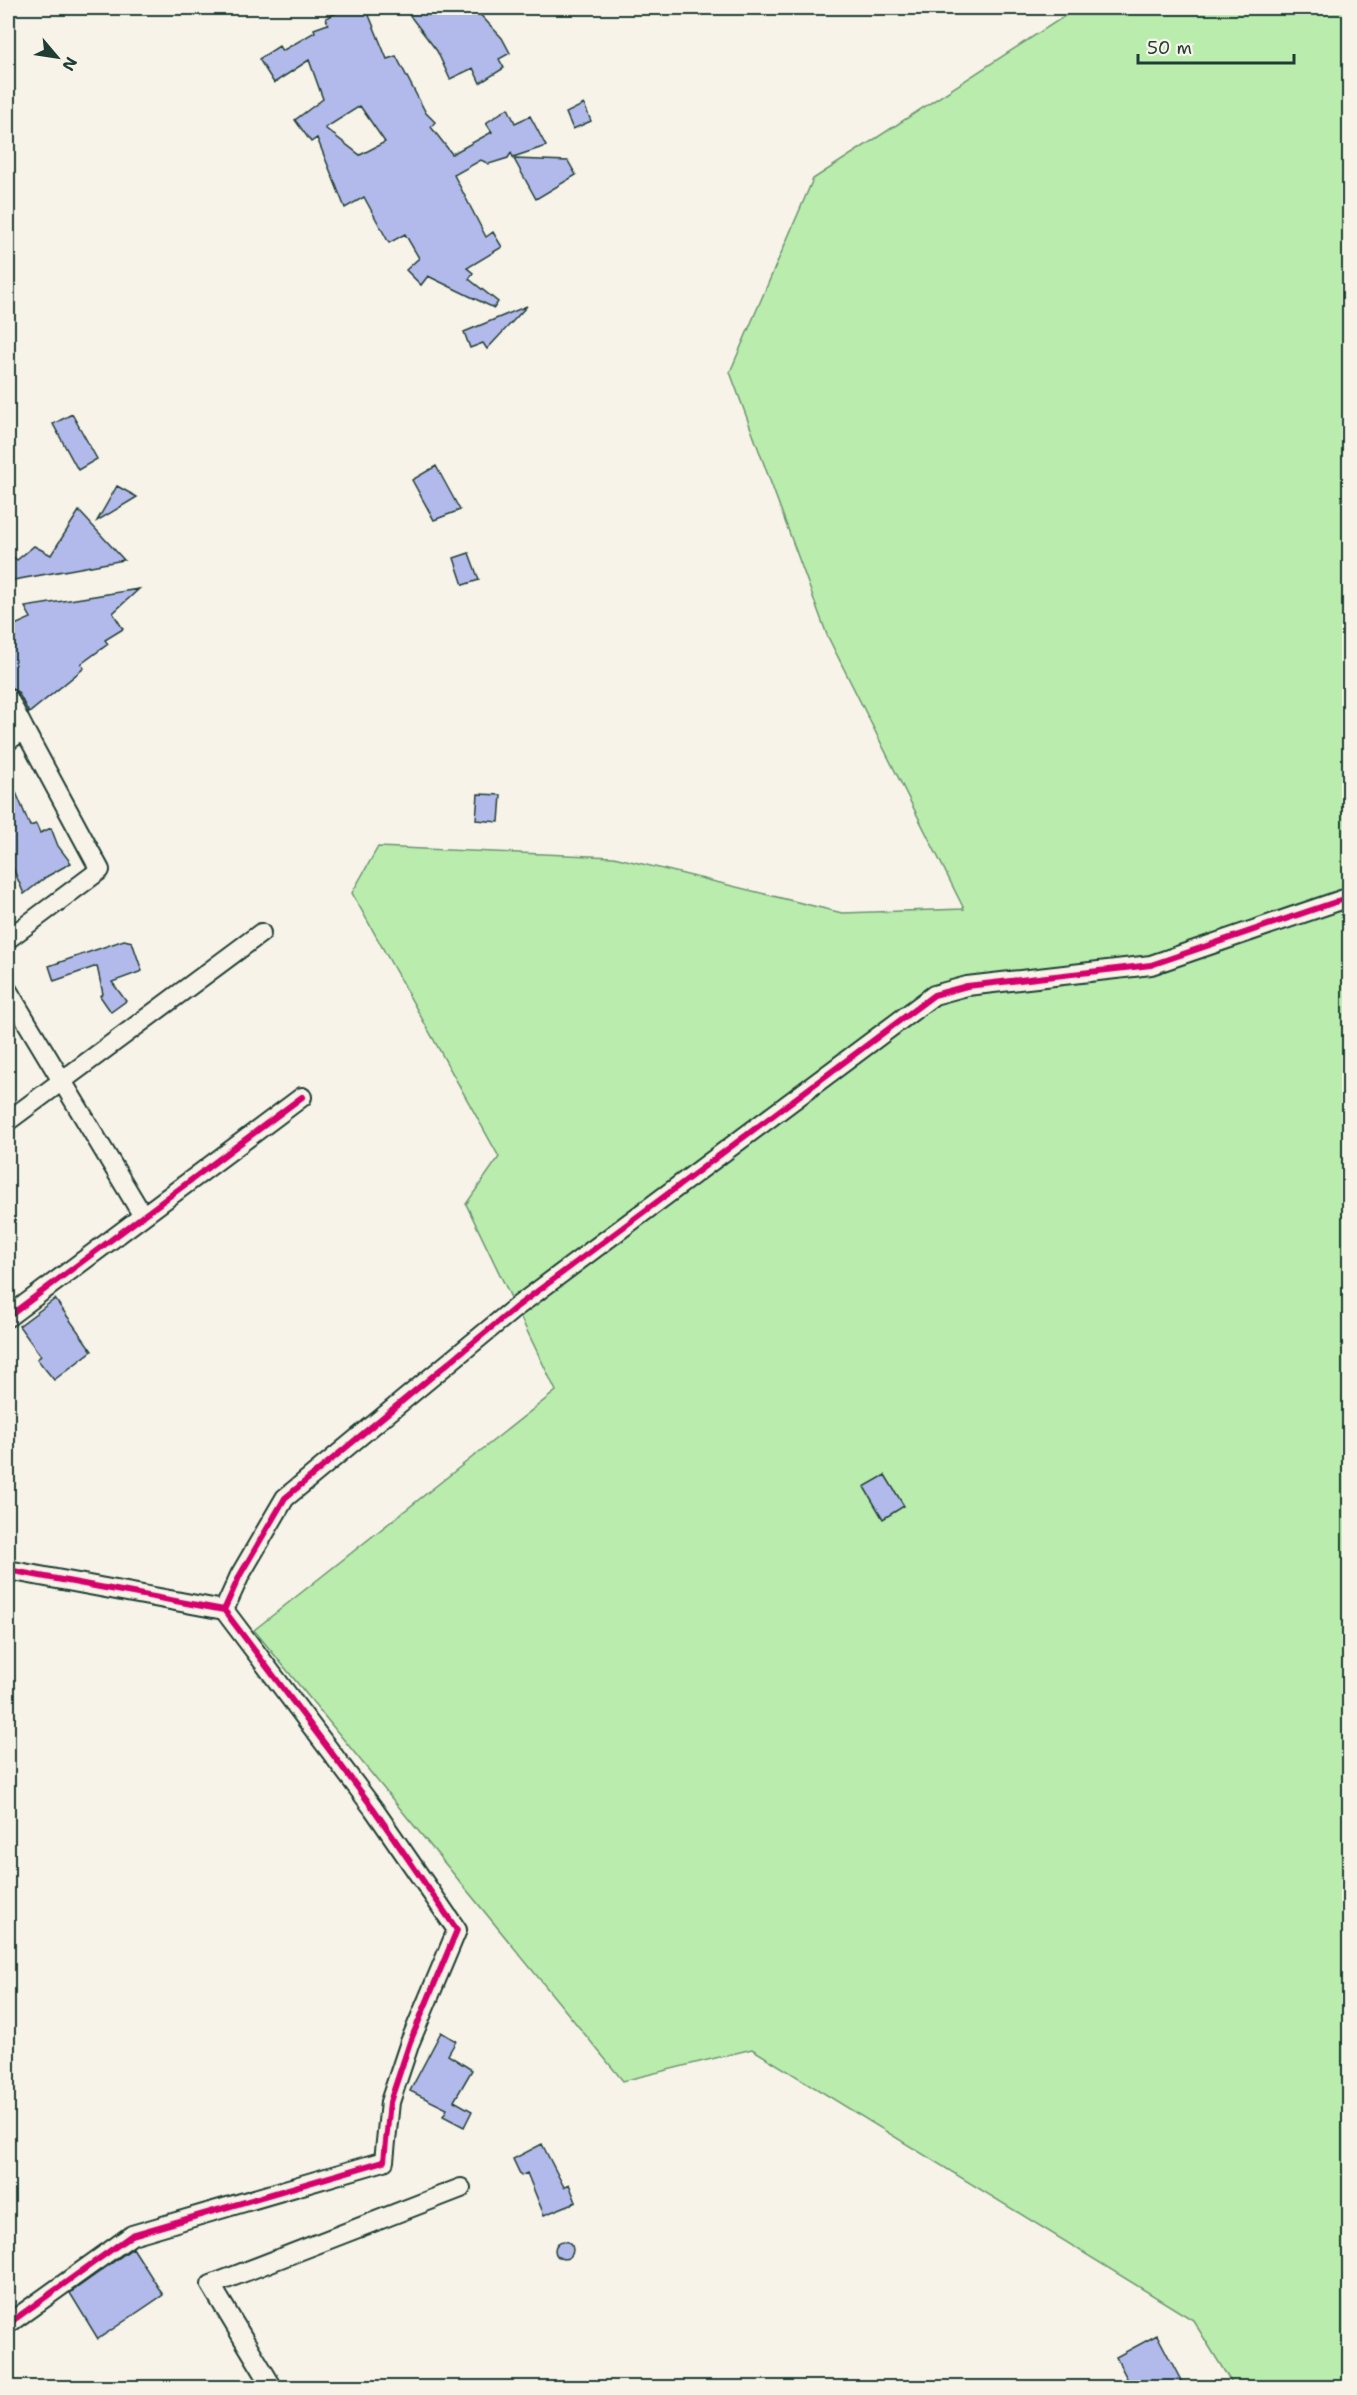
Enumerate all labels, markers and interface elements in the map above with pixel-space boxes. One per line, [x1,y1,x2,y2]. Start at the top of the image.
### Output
north arrow [27,27,87,87]
scale bar [1138,27,1294,65]
text: 50 m [1147,36,1192,60]
text: N [57,53,82,75]

